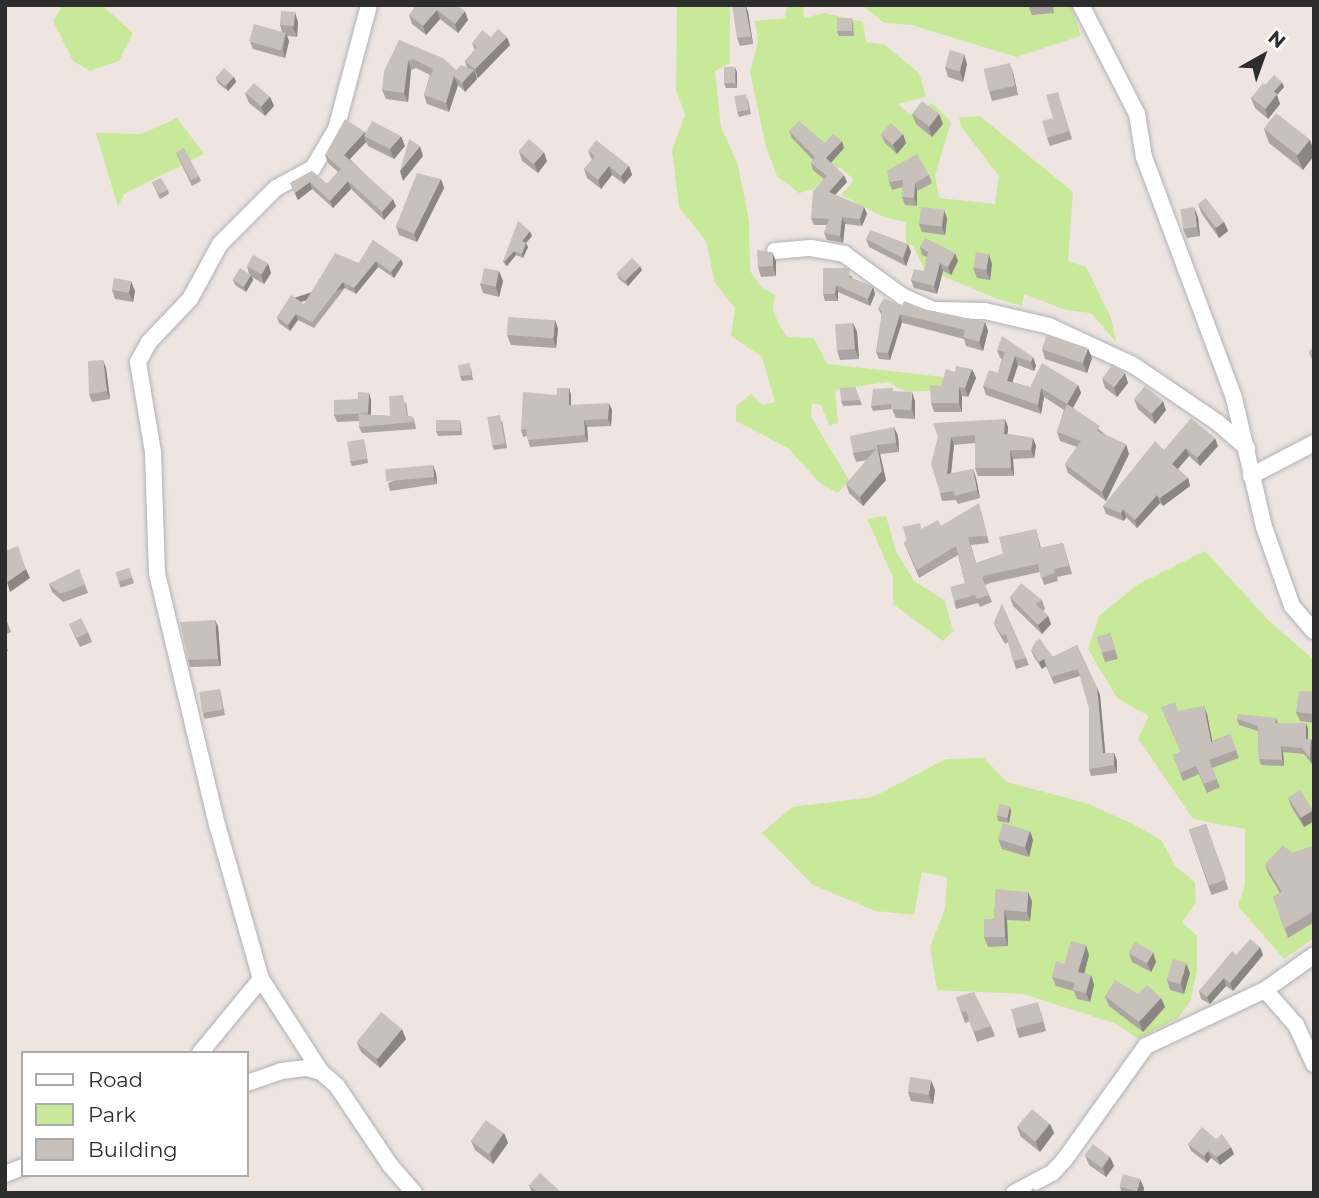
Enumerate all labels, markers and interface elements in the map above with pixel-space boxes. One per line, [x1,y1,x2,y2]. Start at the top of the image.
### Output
north arrow [1228,21,1298,91]
text: N [1264,26,1290,53]
legend [21,1051,248,1177]
text: Road [88,1067,143,1092]
text: Park [88,1102,136,1127]
text: Building [88,1137,178,1162]

